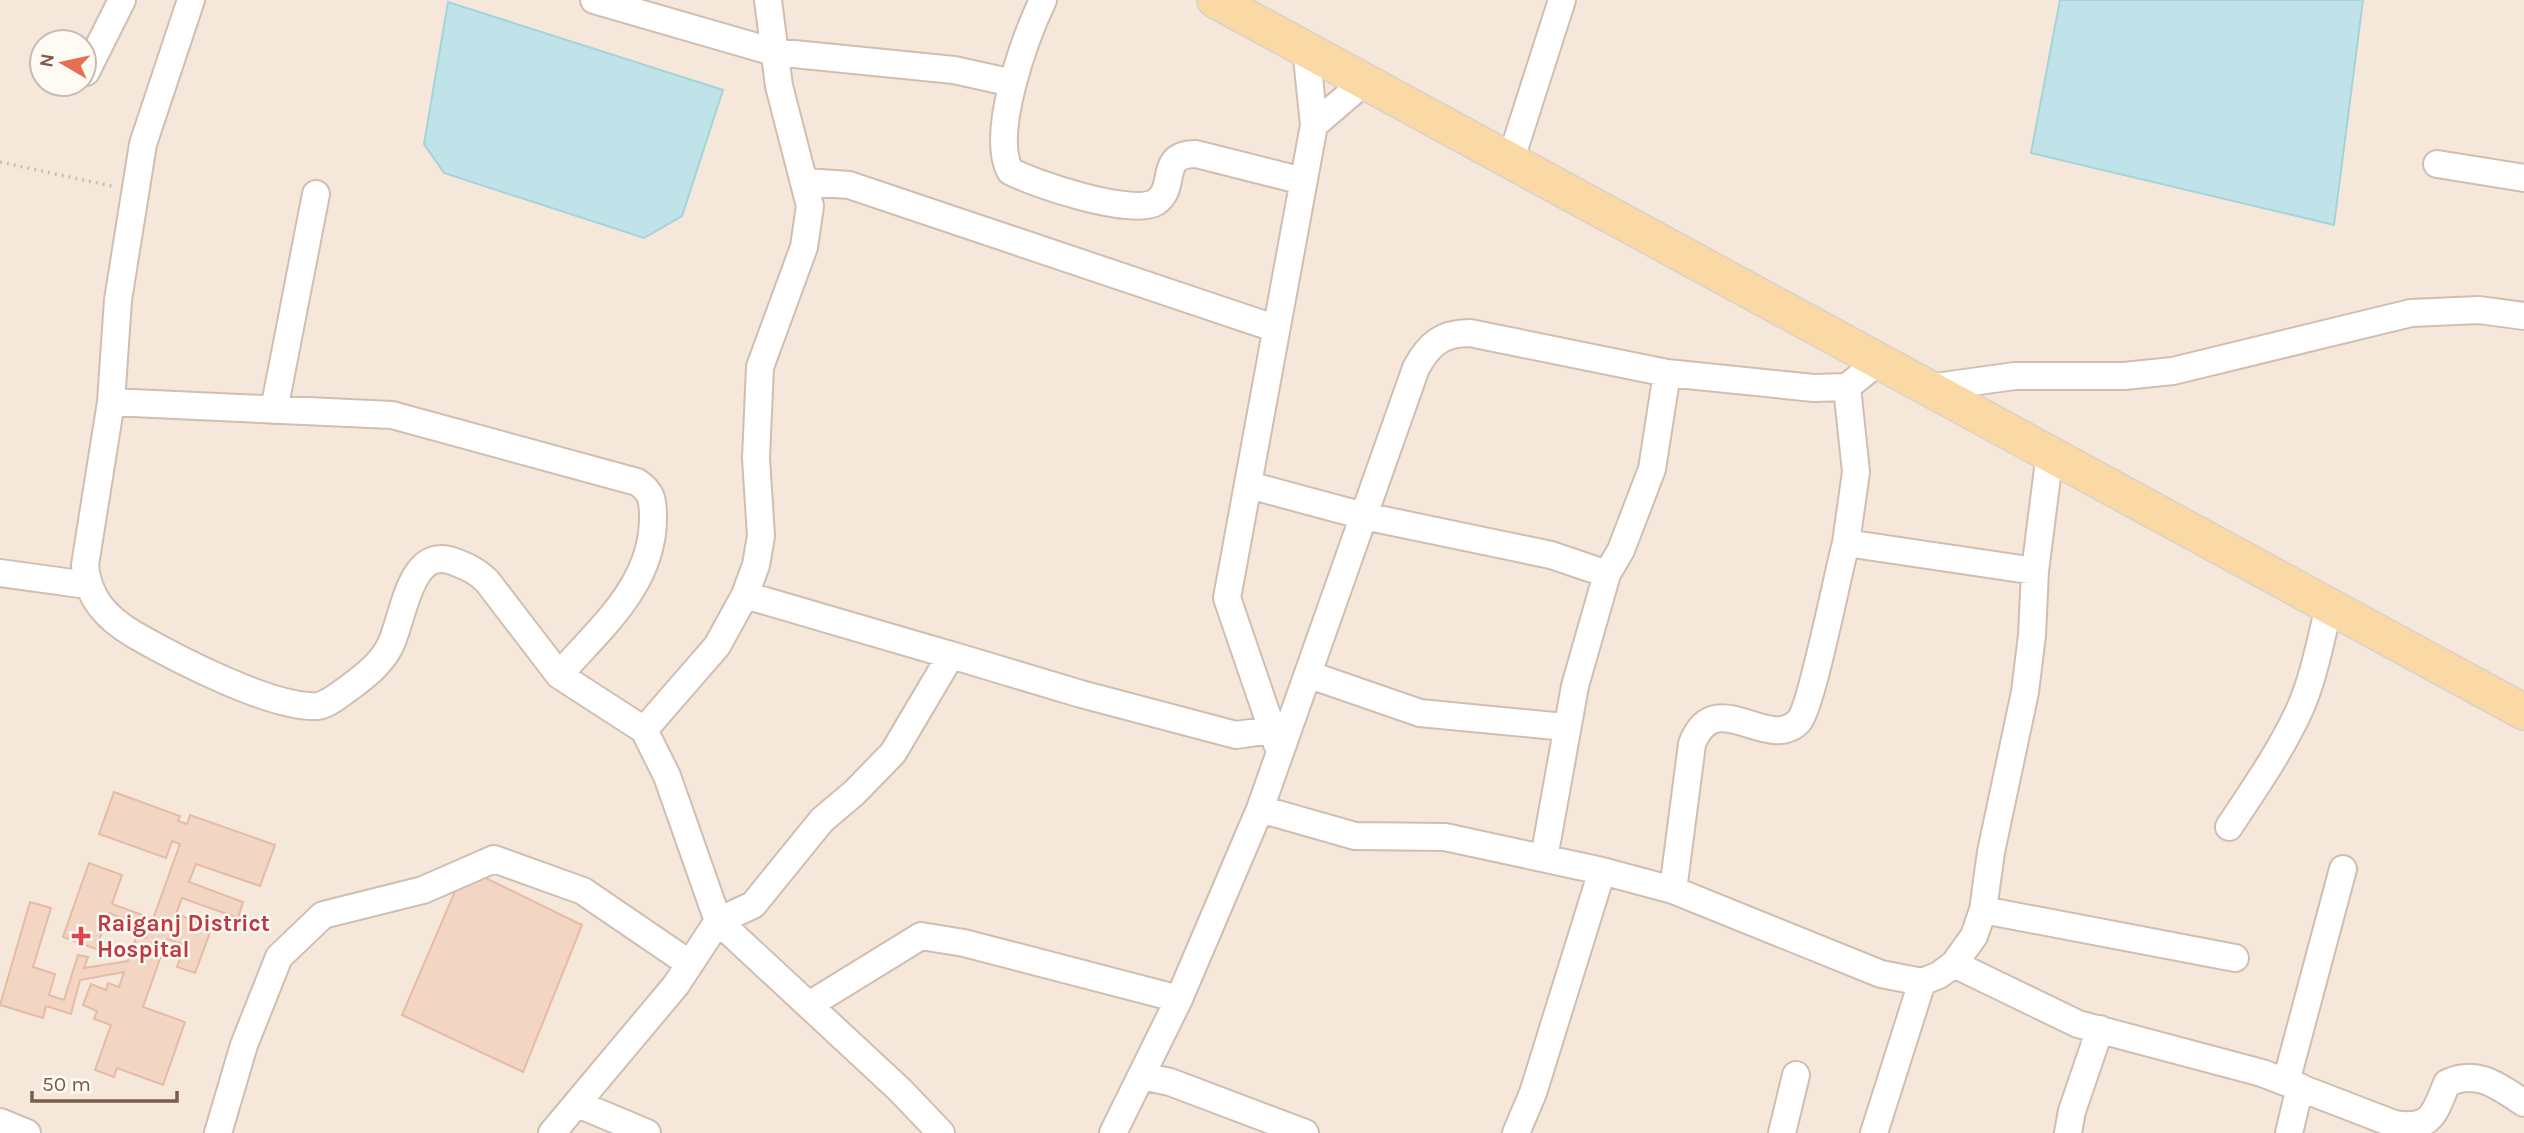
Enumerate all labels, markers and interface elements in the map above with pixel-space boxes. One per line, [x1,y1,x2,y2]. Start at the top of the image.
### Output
north arrow [28,28,98,98]
text: N [35,52,59,69]
place label: Raiganj District Hospital [97,910,270,963]
marker: Raiganj District Hospital [71,926,91,946]
scale bar [32,1060,177,1104]
text: 50 m [42,1072,91,1096]

